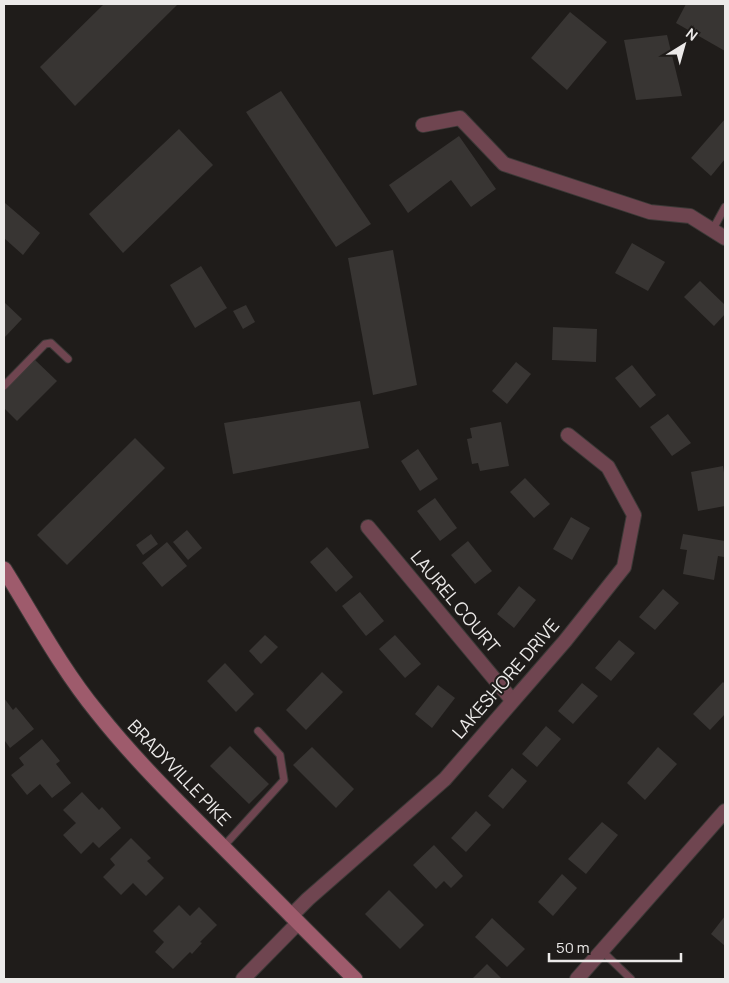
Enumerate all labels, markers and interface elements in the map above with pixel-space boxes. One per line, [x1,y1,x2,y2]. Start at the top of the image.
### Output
north arrow [659,20,709,70]
text: N [682,24,702,45]
street label: LAUREL COURT [406,545,506,658]
street label: LAKESHORE DRIVE [447,613,564,743]
street label: BRADYVILLE PIKE [123,714,237,831]
scale bar [549,930,682,962]
text: 50 m [556,937,590,958]

